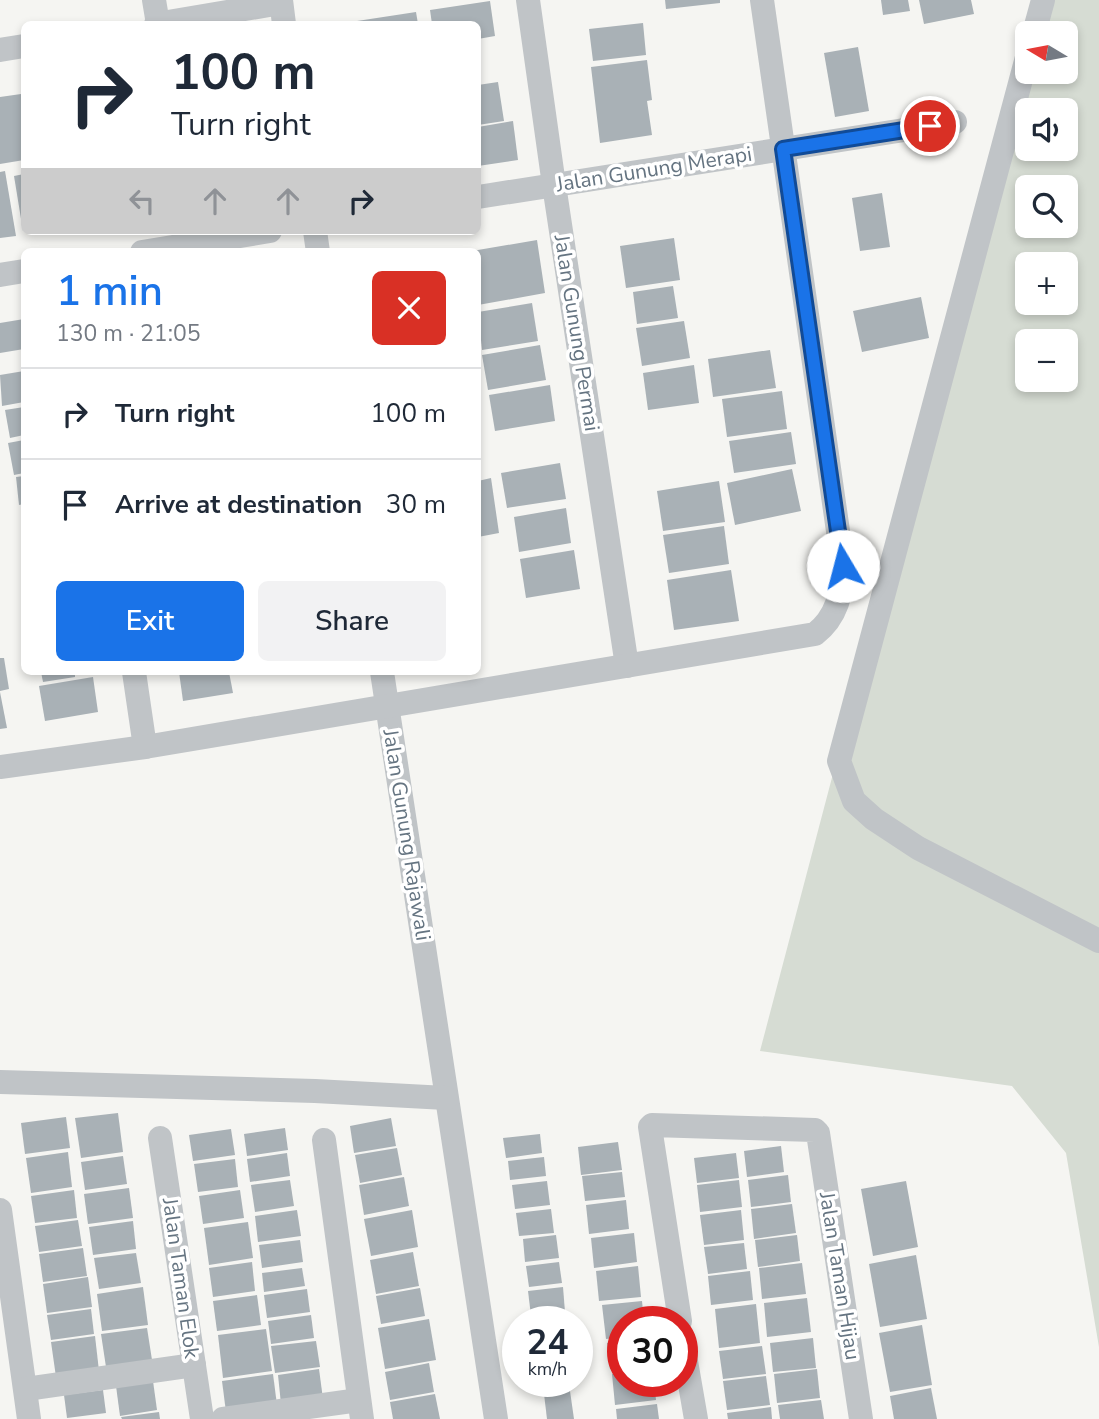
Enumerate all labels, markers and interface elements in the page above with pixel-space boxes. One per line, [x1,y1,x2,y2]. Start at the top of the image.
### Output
north arrow [1015,21,1078,84]
map controls [1015,21,1078,392]
text: 100 m [171,39,315,106]
icon: right [56,49,147,140]
pin [900,96,960,156]
button: sound [1015,98,1078,161]
text: Turn right [171,103,311,146]
icon: arrive [911,107,949,145]
street label: Jalan Gunung Merapi [553,140,754,198]
button: search [1015,175,1078,238]
icon: left [123,182,161,220]
icon: ahead [196,182,234,220]
icon: ahead [269,182,307,220]
icon: right [342,182,380,220]
street label: Jalan Gunung Permai [547,232,606,433]
button: + [1015,252,1078,315]
text: 1 min [56,263,163,320]
button: close [372,271,446,345]
text: 130 m · 21:05 [56,318,201,349]
button: − [1015,329,1078,392]
icon: right [56,395,94,433]
text: Turn right [115,396,234,431]
text: 100 m [370,396,446,431]
icon: arrive [56,486,94,524]
text: Arrive at destination [115,487,362,522]
text: 30 m [386,487,446,522]
position arrow [806,529,880,603]
button: Exit [56,581,244,661]
button: Share [258,581,446,661]
street label: Jalan Gunung Rajawali [376,726,438,943]
street label: Jalan Taman Hijau [813,1189,867,1362]
street label: Jalan Taman Elok [156,1195,206,1361]
speed limit sign: 30 [607,1306,698,1397]
text: 24 [526,1319,569,1366]
text: km/h [528,1357,567,1381]

